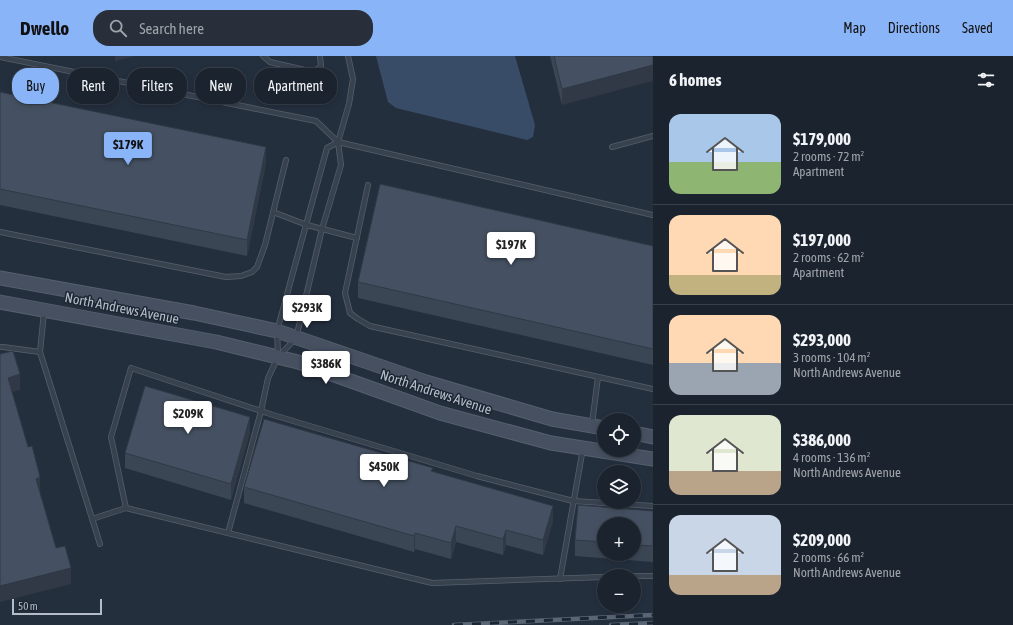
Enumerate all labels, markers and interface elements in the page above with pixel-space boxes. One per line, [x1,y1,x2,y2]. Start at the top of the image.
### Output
search box [93,10,373,46]
text: Dwello [20,17,69,39]
icon: search [107,17,129,39]
text: Search here [139,20,204,37]
text: Map [843,20,866,36]
text: Directions [888,20,940,36]
text: Saved [962,20,993,36]
chip: Buy [12,68,59,104]
chip: Rent [67,68,119,104]
chip: Filters [127,68,187,104]
chip: New [195,68,246,104]
chip: Apartment [254,68,337,104]
icon: filters [975,69,997,91]
text: 6 homes [669,70,722,90]
text: $179,000 [793,129,851,149]
icon: home [701,130,749,178]
pin: $179K [100,132,156,166]
text: $179K [113,137,143,152]
text: 2 rooms · 72 m² [793,149,864,164]
text: Apartment [793,164,844,179]
text: $197,000 [793,230,851,250]
icon: home [701,231,749,279]
pin: $197K [483,232,539,266]
text: $197K [496,237,526,252]
text: 2 rooms · 62 m² [793,250,864,265]
text: Apartment [793,265,844,280]
street label: North Andrews Avenue [63,289,181,327]
pin: $293K [279,295,335,329]
text: $293K [292,300,322,315]
text: $293,000 [793,330,851,350]
icon: home [701,331,749,379]
text: 3 rooms · 104 m² [793,350,870,365]
pin: $386K [298,351,354,385]
text: $386K [311,356,341,371]
text: North Andrews Avenue [793,365,901,380]
street label: North Andrews Avenue [378,366,494,418]
pin: $209K [160,401,216,435]
text: $209K [173,406,203,421]
map controls [597,413,641,613]
button: locate [597,413,641,457]
text: $386,000 [793,430,851,450]
icon: home [701,431,749,479]
text: 4 rooms · 136 m² [793,450,870,465]
pin: $450K [356,454,412,488]
text: $450K [369,459,399,474]
button: layers [597,465,641,509]
text: North Andrews Avenue [793,465,901,480]
button: + [597,517,641,561]
text: $209,000 [793,530,851,550]
icon: home [701,531,749,579]
text: 2 rooms · 66 m² [793,550,864,565]
text: North Andrews Avenue [793,565,901,580]
button: − [597,569,641,613]
scale bar [12,597,102,616]
text: 50 m [18,600,38,612]

